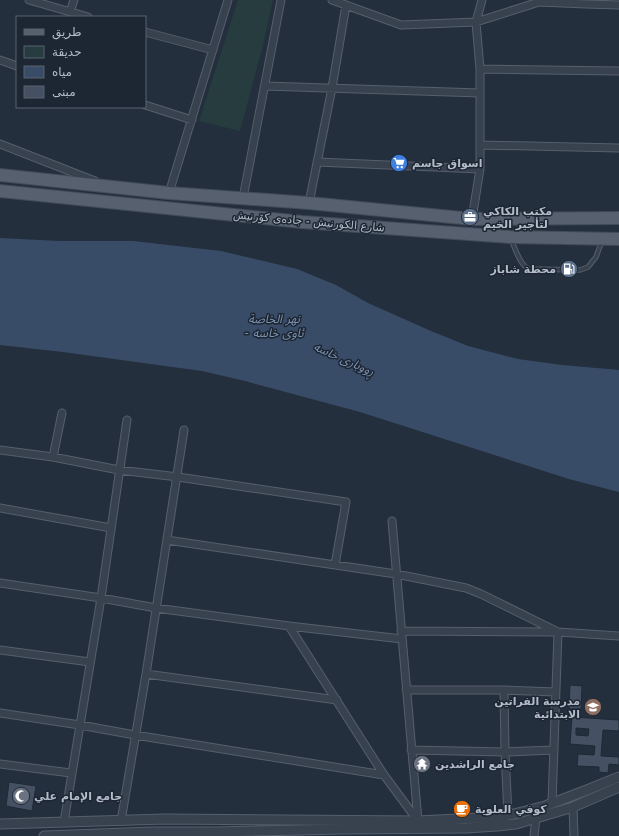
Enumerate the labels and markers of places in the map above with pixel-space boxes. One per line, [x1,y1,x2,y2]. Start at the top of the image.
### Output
supermarket icon: اسواق جاسم [389,153,409,173]
place label: اسواق جاسم [412,157,482,170]
place label: مكتب الكاكي لتأجير الخيم [483,205,552,231]
office icon: مكتب الكاكي لتأجير الخيم [460,207,480,227]
fuel station icon: محطة شاباز [559,259,579,279]
place label: محطة شاباز [490,263,556,276]
place label: مدرسة الفراتين الابتدائية [494,695,580,721]
school or university icon: مدرسة الفراتين الابتدائية [583,697,603,717]
temple icon: جامع الراشدين [412,754,432,774]
place label: جامع الراشدين [435,758,515,771]
mosque icon: جامع الإمام علي [11,786,31,806]
place label: جامع الإمام علي [34,790,122,803]
cafe icon: كوفي العلوية [452,799,472,819]
place label: كوفي العلوية [475,803,547,816]

